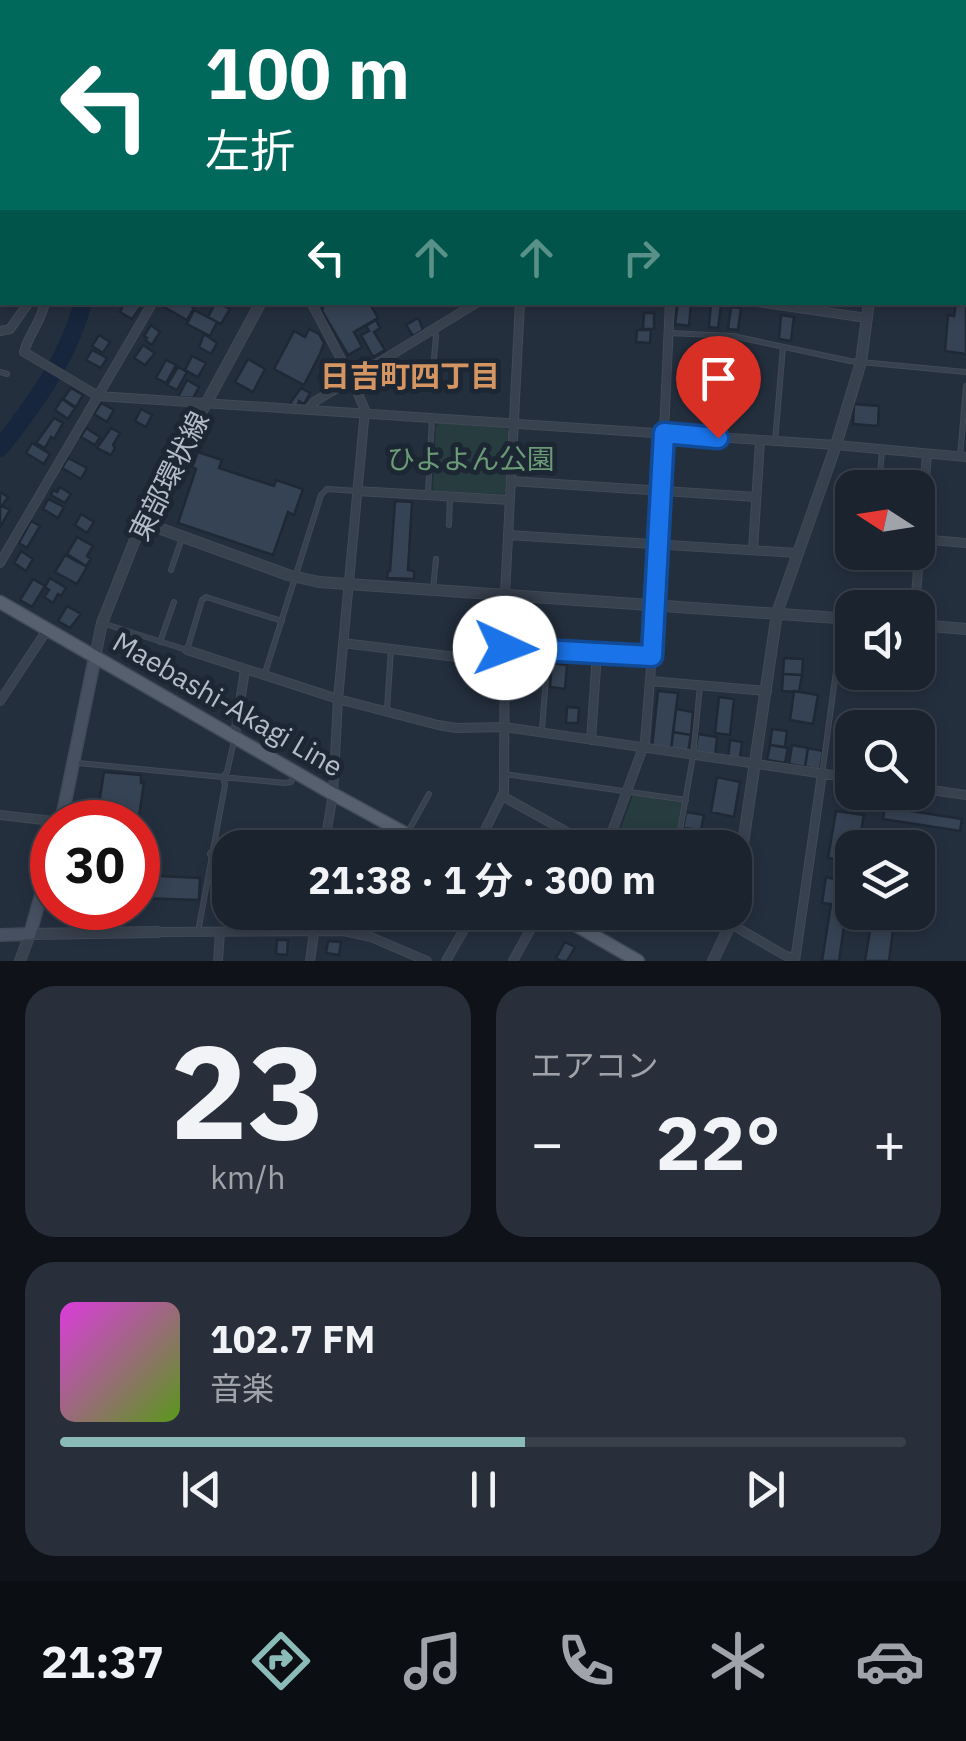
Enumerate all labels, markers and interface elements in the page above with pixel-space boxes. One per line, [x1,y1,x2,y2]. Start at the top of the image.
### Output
text: 100 m [205,27,410,118]
icon: left [40,40,170,170]
text: 左折 [205,121,295,179]
icon: left [299,230,354,285]
icon: ahead [404,230,459,285]
icon: ahead [509,230,564,285]
icon: right [614,230,669,285]
pin [676,336,761,439]
icon: arrive [691,351,746,406]
district label: 日吉町四丁目 [320,356,500,395]
street label: 東部環状線 [120,405,217,547]
park label: ひよよん公園 [387,440,555,477]
north arrow [835,470,935,570]
map controls [835,470,935,930]
button: sound [835,590,935,690]
position arrow [453,596,557,700]
street label: Maebashi-Akagi Line [107,623,350,784]
button: search [835,710,935,810]
speed limit sign: 30 [30,800,160,930]
button: layers [835,830,935,930]
text: 21:38 · 1 分 · 300 m [308,855,656,904]
text: 23 [170,1006,326,1175]
text: エアコン [531,1044,659,1086]
text: 22° [656,1093,781,1191]
text: − [531,1107,564,1178]
text: + [873,1107,906,1178]
text: km/h [210,1156,285,1198]
text: 102.7 FM [210,1314,375,1363]
text: 音楽 [210,1367,274,1409]
icon: previous [174,1462,229,1517]
icon: pause [456,1462,511,1517]
icon: next [738,1462,793,1517]
icon: directions [246,1626,316,1696]
icon: music [398,1626,468,1696]
icon: phone [551,1626,621,1696]
icon: climate [703,1626,773,1696]
icon: car [855,1626,925,1696]
text: 21:37 [41,1632,164,1690]

